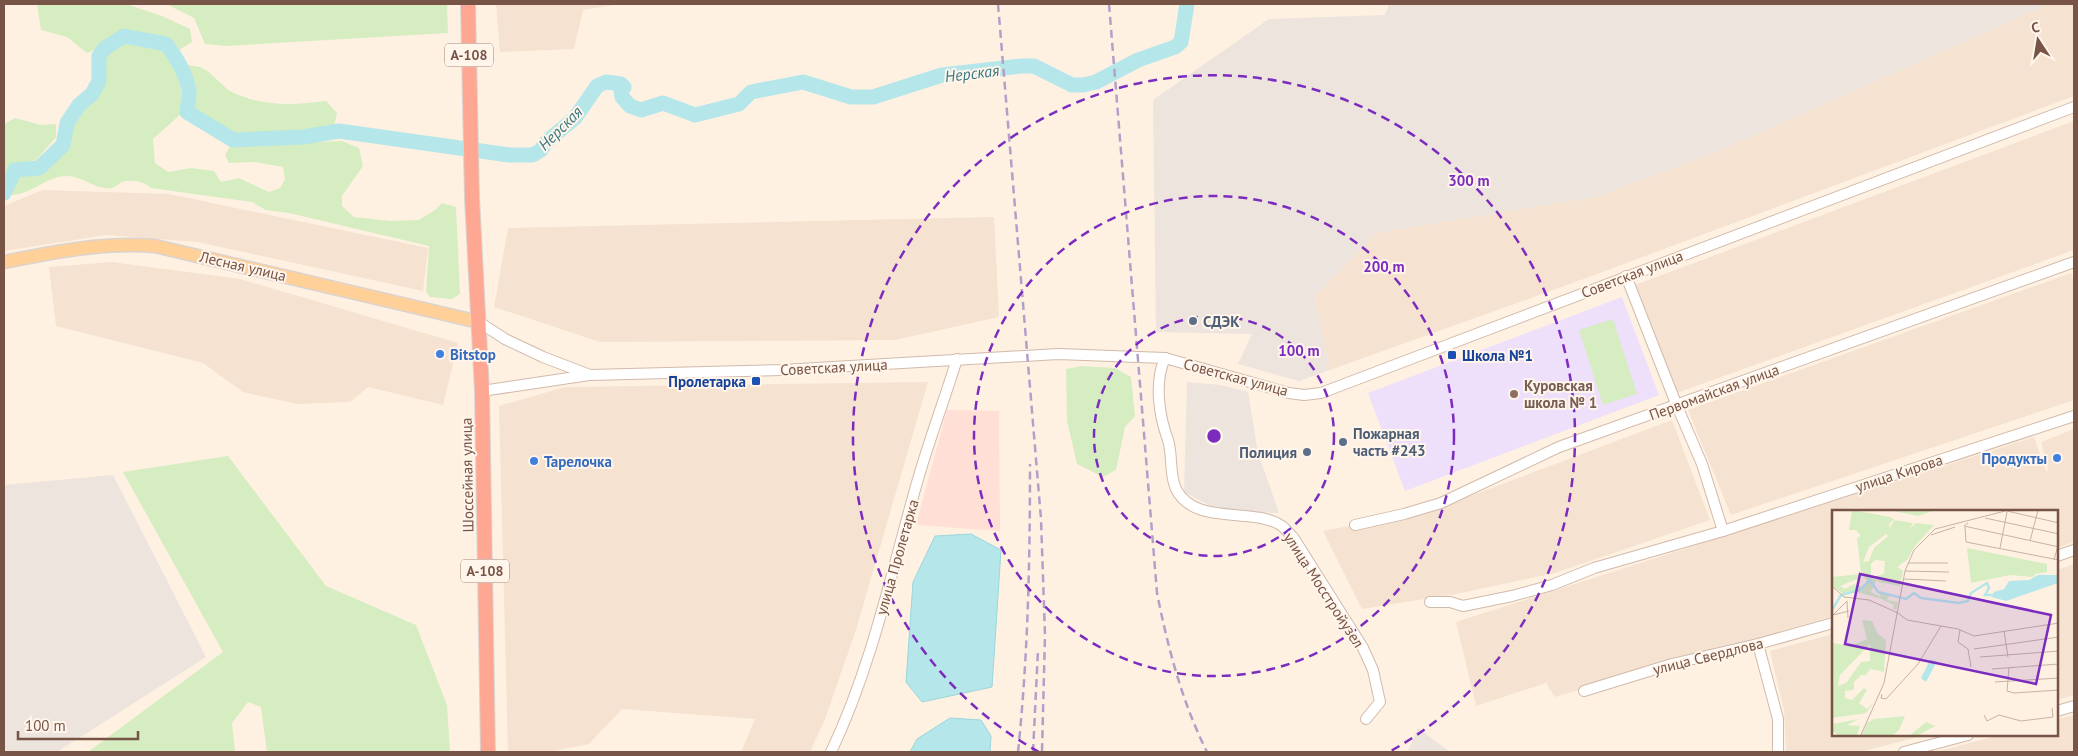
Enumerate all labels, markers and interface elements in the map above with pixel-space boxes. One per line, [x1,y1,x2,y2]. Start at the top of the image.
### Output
north arrow [2013,15,2063,65]
text: С [2030,18,2041,37]
road number: А-108 [445,44,493,66]
water label: Нерская [944,60,1001,86]
water label: Нерская [534,101,587,154]
text: 300 m [1448,171,1490,190]
street label: Советская улица [1578,246,1686,302]
street label: Лесная улица [197,247,288,285]
text: 200 m [1363,257,1405,276]
place label: СДЭК [1203,312,1240,331]
marker: СДЭК [1187,315,1199,327]
text: 100 m [1278,341,1320,360]
place label: Bitstop [450,345,496,364]
place label: Школа №1 [1462,346,1533,365]
marker: Bitstop [434,348,446,360]
marker: Школа №1 [1446,349,1458,361]
street label: Советская улица [1182,354,1290,400]
street label: Советская улица [780,355,888,379]
street label: Первомайская улица [1646,360,1782,424]
place label: Пролетарка [668,372,746,391]
marker: Пролетарка [750,375,762,387]
place label: Куровская школа № 1 [1524,376,1597,412]
marker: Куровская школа № 1 [1508,388,1520,400]
street label: Шоссейная улица [457,417,477,533]
place label: Пожарная часть #243 [1353,424,1425,460]
centre of rings [1205,427,1223,445]
marker: Пожарная часть #243 [1337,436,1349,448]
place label: Полиция [1239,443,1297,462]
marker: Полиция [1301,446,1313,458]
place label: Продукты [1981,449,2047,468]
street label: улица Кирова [1853,450,1945,496]
place label: Тарелочка [544,452,612,471]
marker: Продукты [2051,452,2063,464]
marker: Тарелочка [528,455,540,467]
street label: улица Пролетарка [871,497,923,617]
inset map [1832,510,2058,736]
street label: улица Мосстройузел [1280,529,1368,651]
road number: А-108 [461,560,509,582]
street label: улица Свердлова [1651,633,1765,679]
scale bar [18,708,138,740]
text: 100 m [25,716,66,735]

